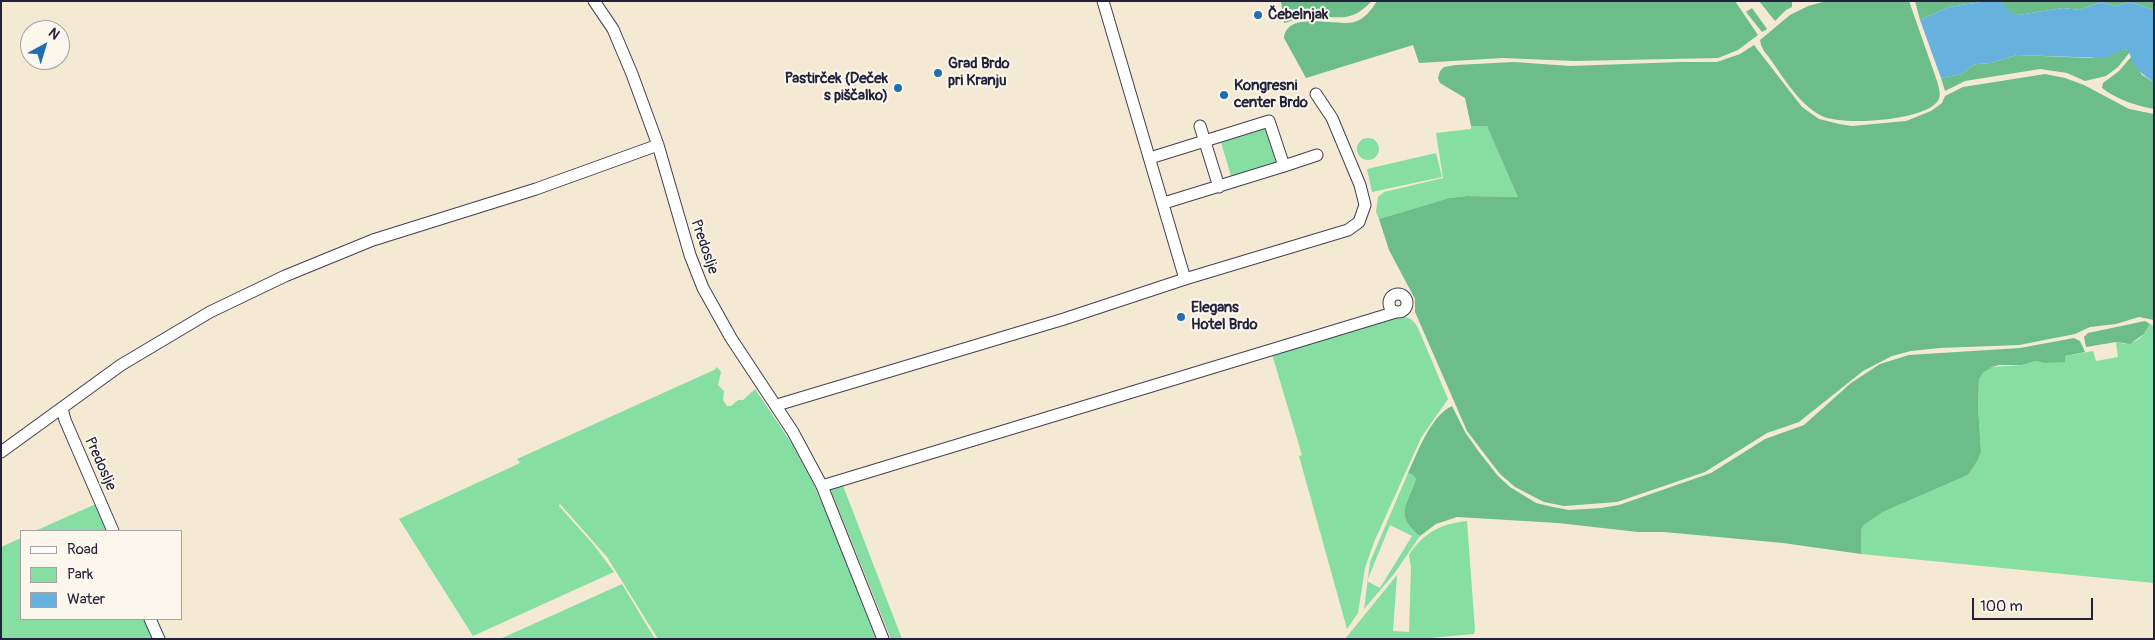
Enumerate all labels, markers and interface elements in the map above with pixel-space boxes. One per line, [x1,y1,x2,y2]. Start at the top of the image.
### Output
place label: Čebelnjak [1268,6,1328,24]
marker: Čebelnjak [1252,9,1264,21]
north arrow [20,20,70,70]
text: N [45,24,63,43]
place label: Grad Brdo pri Kranju [948,55,1010,90]
marker: Grad Brdo pri Kranju [932,67,944,79]
place label: Pastirček (Deček s piščalko) [785,70,888,105]
place label: Kongresni center Brdo [1234,77,1308,112]
marker: Pastirček (Deček s piščalko) [892,82,904,94]
marker: Kongresni center Brdo [1218,89,1230,101]
street label: Predoslje [686,217,722,277]
place label: Elegans Hotel Brdo [1191,299,1257,334]
marker: Elegans Hotel Brdo [1175,311,1187,323]
street label: Predoslje [80,434,120,494]
legend [20,530,182,620]
text: Road [67,540,98,559]
text: Park [67,565,93,584]
scale bar [1975,588,2096,620]
text: Water [67,590,105,609]
text: 100 m [1980,597,2023,616]

